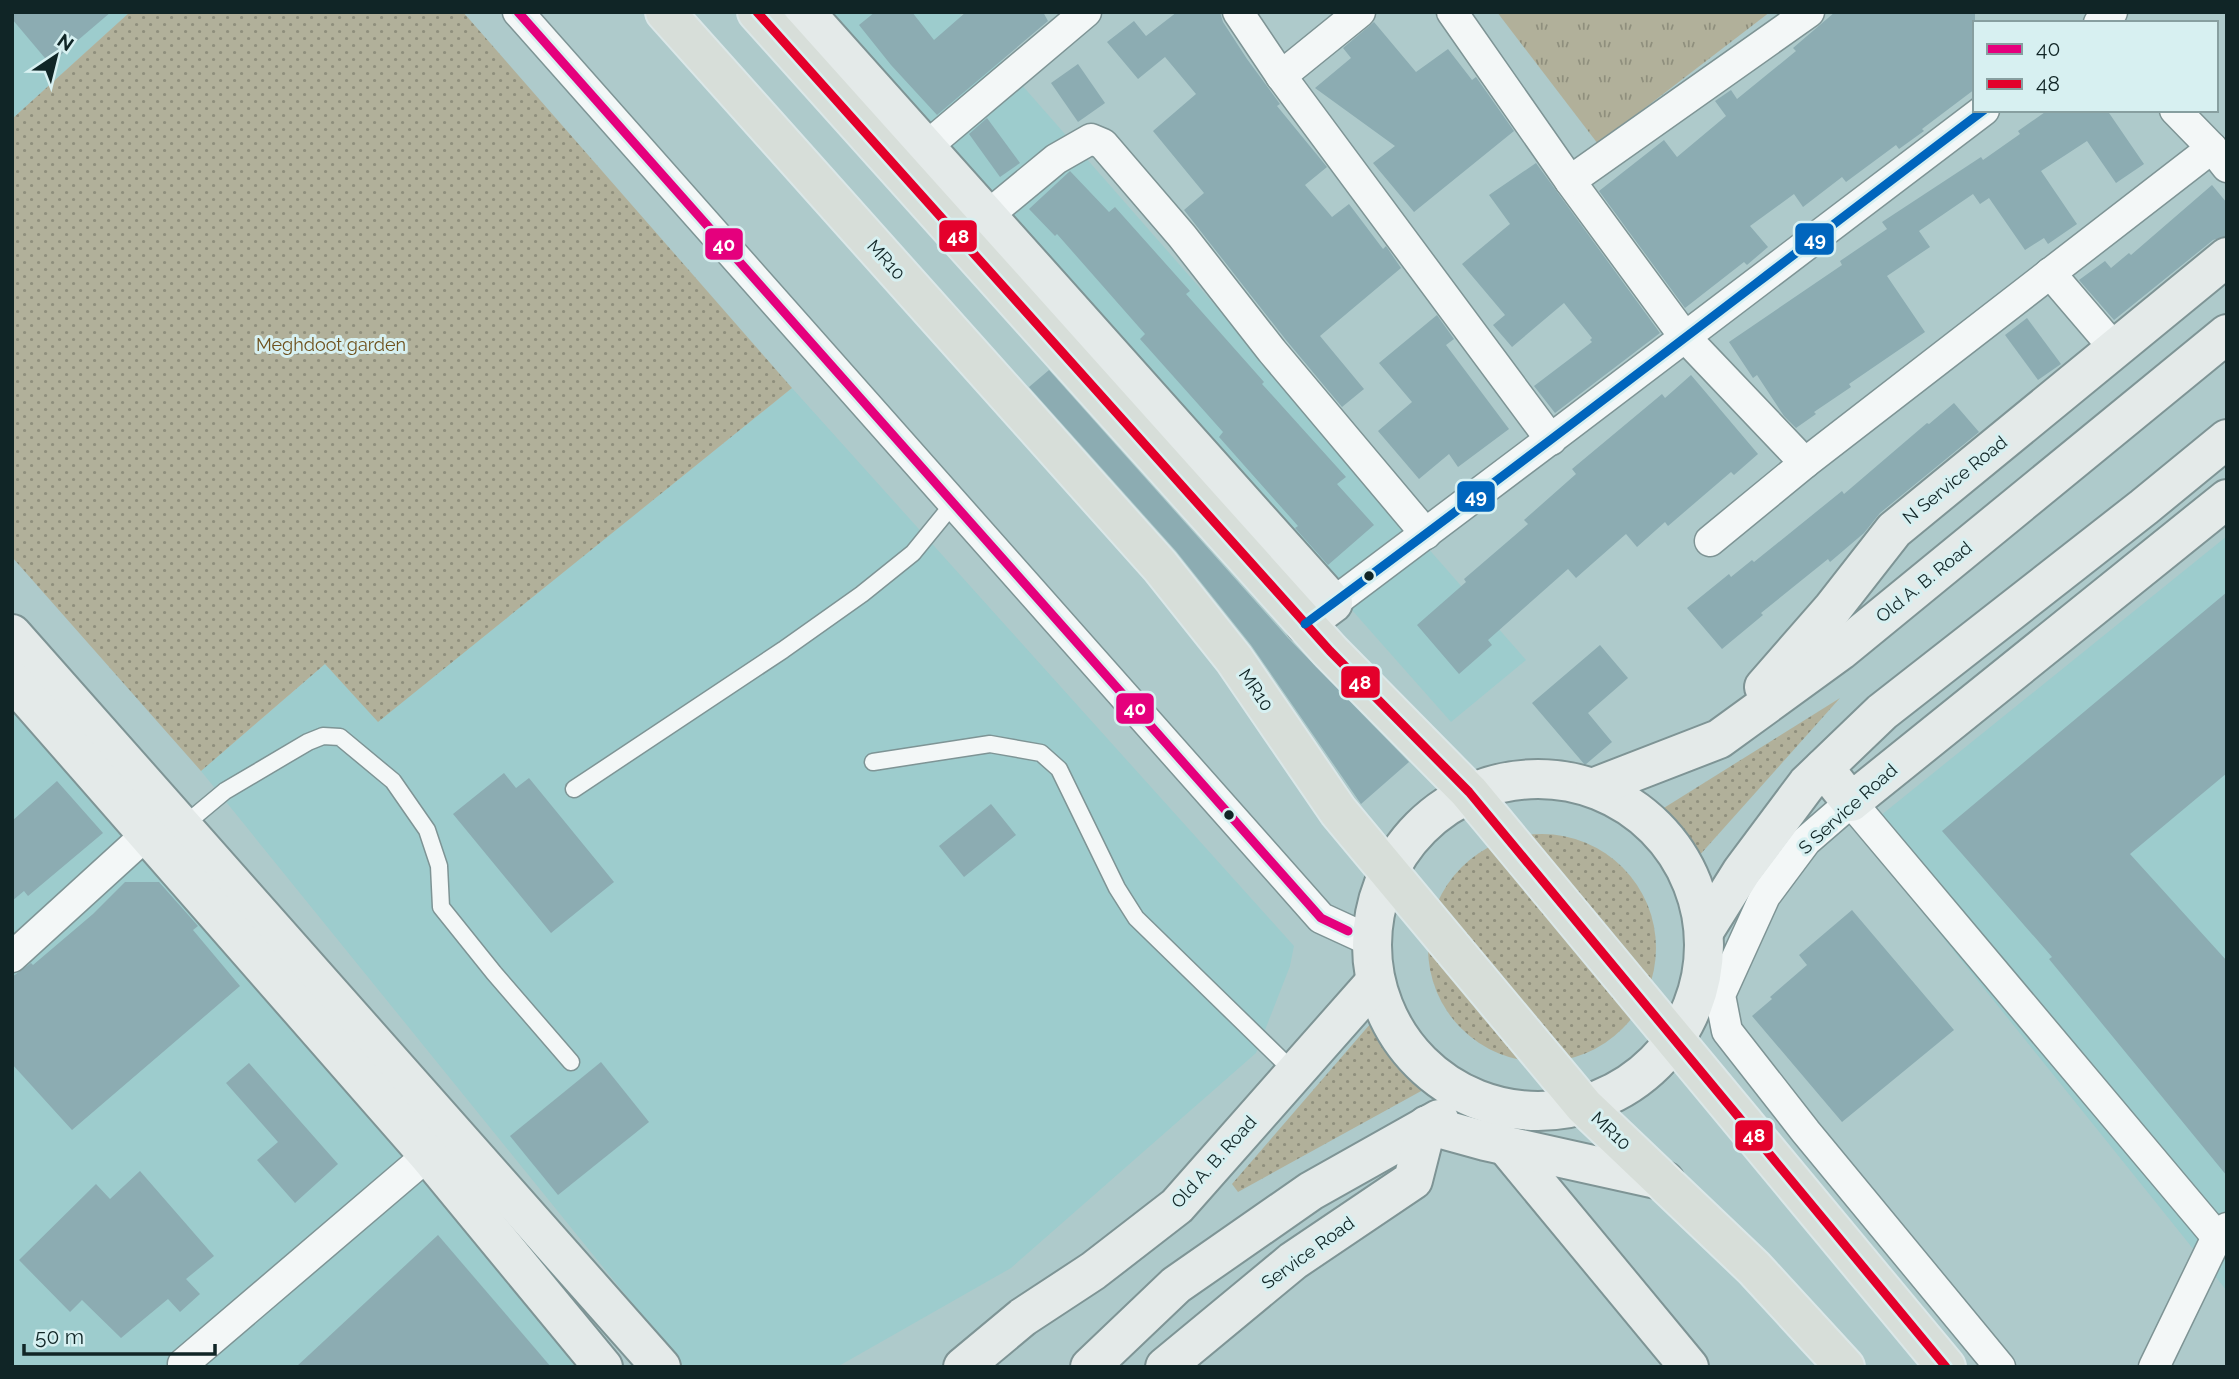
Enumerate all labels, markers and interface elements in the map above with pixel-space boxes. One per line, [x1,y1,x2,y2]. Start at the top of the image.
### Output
north arrow [21,21,91,91]
legend [1973,21,2218,112]
text: N [54,29,78,55]
text: 40 [2036,36,2060,61]
text: 48 [2036,71,2060,96]
line badge: 48 [938,219,978,253]
line badge: 49 [1794,222,1835,256]
text: 48 [947,225,969,247]
line badge: 40 [704,227,744,261]
text: 49 [1804,228,1826,250]
text: 40 [713,233,735,255]
street label: MR10 [863,235,910,284]
park label: Meghdoot garden [256,334,406,355]
street label: N Service Road [1898,431,2011,528]
line badge: 49 [1456,480,1496,513]
text: 49 [1465,485,1487,507]
street label: Old A. B. Road [1872,537,1976,627]
unlabelled marker [1362,569,1376,583]
street label: MR10 [1235,665,1278,715]
line badge: 48 [1340,665,1381,699]
text: 48 [1349,671,1371,693]
line badge: 40 [1115,692,1155,725]
text: 40 [1124,697,1146,719]
street label: S Service Road [1794,759,1901,858]
unlabelled marker [1222,808,1236,822]
street label: MR10 [1587,1107,1635,1154]
street label: Old A. B. Road [1167,1111,1261,1212]
line badge: 48 [1734,1119,1774,1152]
text: 48 [1743,1124,1765,1146]
street label: Service Road [1257,1212,1358,1293]
scale bar [24,1312,215,1356]
text: 50 m [35,1324,84,1349]

